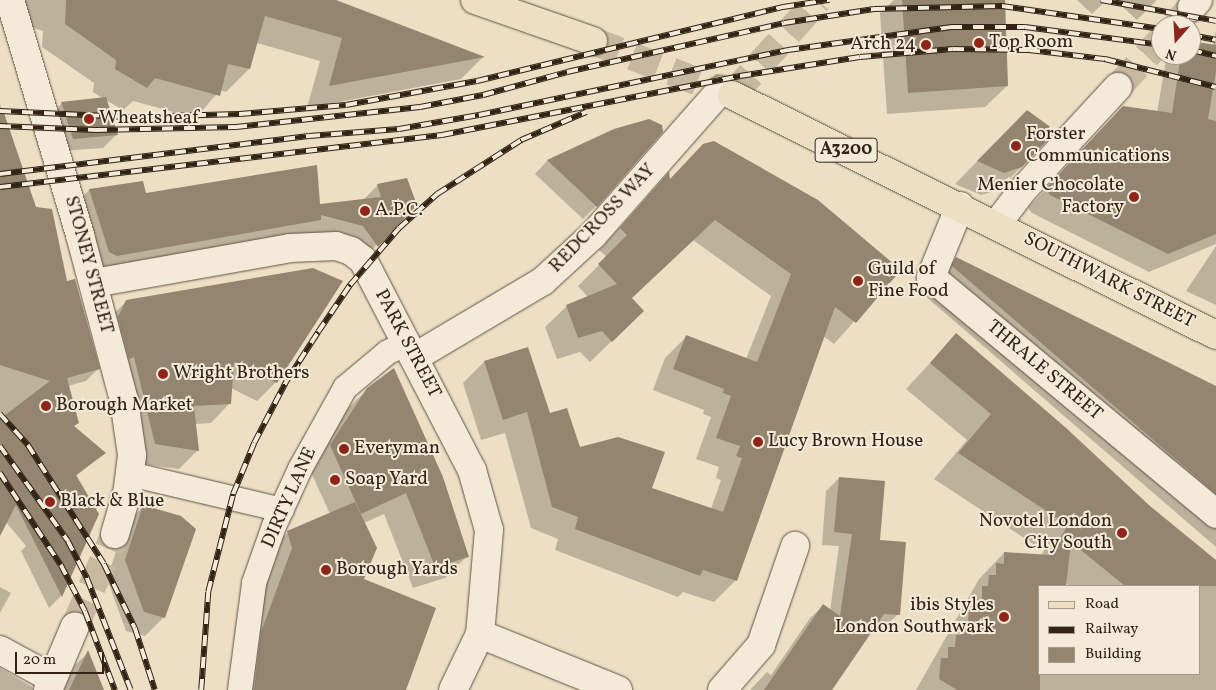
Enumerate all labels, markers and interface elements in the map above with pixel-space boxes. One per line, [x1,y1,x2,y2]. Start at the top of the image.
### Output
north arrow [1151,15,1201,65]
place label: Top Room [989,32,1073,54]
place label: Arch 24 [851,34,916,56]
marker: Top Room [973,37,985,49]
marker: Arch 24 [920,39,932,51]
text: N [1163,43,1179,64]
place label: Wheatsheaf [99,108,198,130]
marker: Wheatsheaf [83,113,95,125]
place label: Forster Communications [1026,124,1170,168]
road number: A3200 [814,134,878,166]
marker: Forster Communications [1010,140,1022,152]
street label: REDCROSS WAY [545,160,661,278]
place label: Menier Chocolate Factory [977,175,1124,219]
marker: Menier Chocolate Factory [1128,191,1140,203]
street label: STONEY STREET [59,193,117,337]
place label: A.P.C. [375,200,423,222]
marker: A.P.C. [359,205,371,217]
street label: SOUTHWARK STREET [1020,228,1198,334]
place label: Guild of Fine Food [868,259,949,303]
marker: Guild of Fine Food [852,275,864,287]
street label: PARK STREET [369,286,445,402]
street label: THRALE STREET [981,316,1107,426]
place label: Wright Brothers [173,363,309,385]
marker: Wright Brothers [157,368,169,380]
place label: Borough Market [56,395,192,417]
marker: Borough Market [40,400,52,412]
place label: Lucy Brown House [768,431,924,453]
marker: Lucy Brown House [752,436,764,448]
place label: Everyman [354,438,440,460]
marker: Everyman [338,443,350,455]
street label: DIRTY LANE [257,444,323,552]
place label: Soap Yard [345,469,429,491]
marker: Soap Yard [329,474,341,486]
place label: Black & Blue [60,491,164,513]
marker: Black & Blue [44,496,56,508]
place label: Novotel London City South [979,511,1112,555]
marker: Novotel London City South [1116,527,1128,539]
place label: Borough Yards [336,559,459,581]
marker: Borough Yards [320,564,332,576]
legend [1038,585,1201,675]
text: Road [1085,594,1119,615]
place label: ibis Styles London Southwark [835,595,994,639]
marker: ibis Styles London Southwark [998,611,1010,623]
text: Railway [1085,619,1138,640]
scale bar [18,642,106,674]
text: Building [1085,644,1141,665]
text: 20 m [23,650,56,671]

